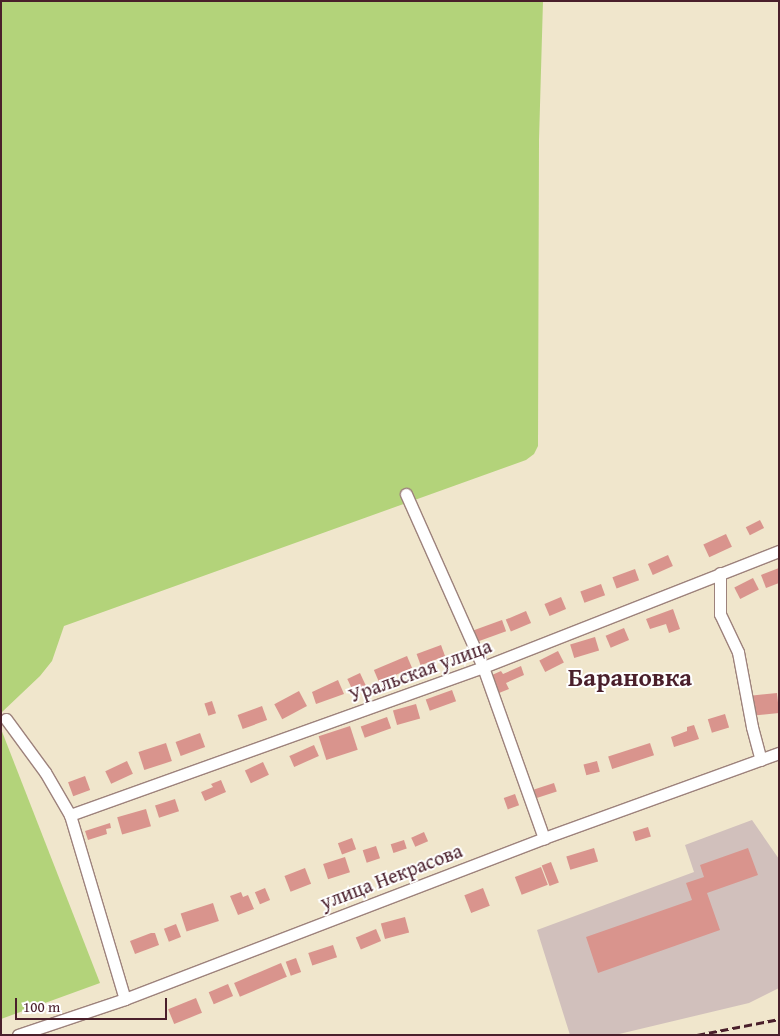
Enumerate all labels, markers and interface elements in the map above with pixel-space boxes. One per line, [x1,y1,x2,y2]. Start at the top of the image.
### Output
street label: Уральская улица [345,633,495,707]
district label: Барановка [568,662,692,692]
street label: улица Некрасова [317,838,465,914]
scale bar [18,988,170,1020]
text: 100 m [23,996,60,1017]

